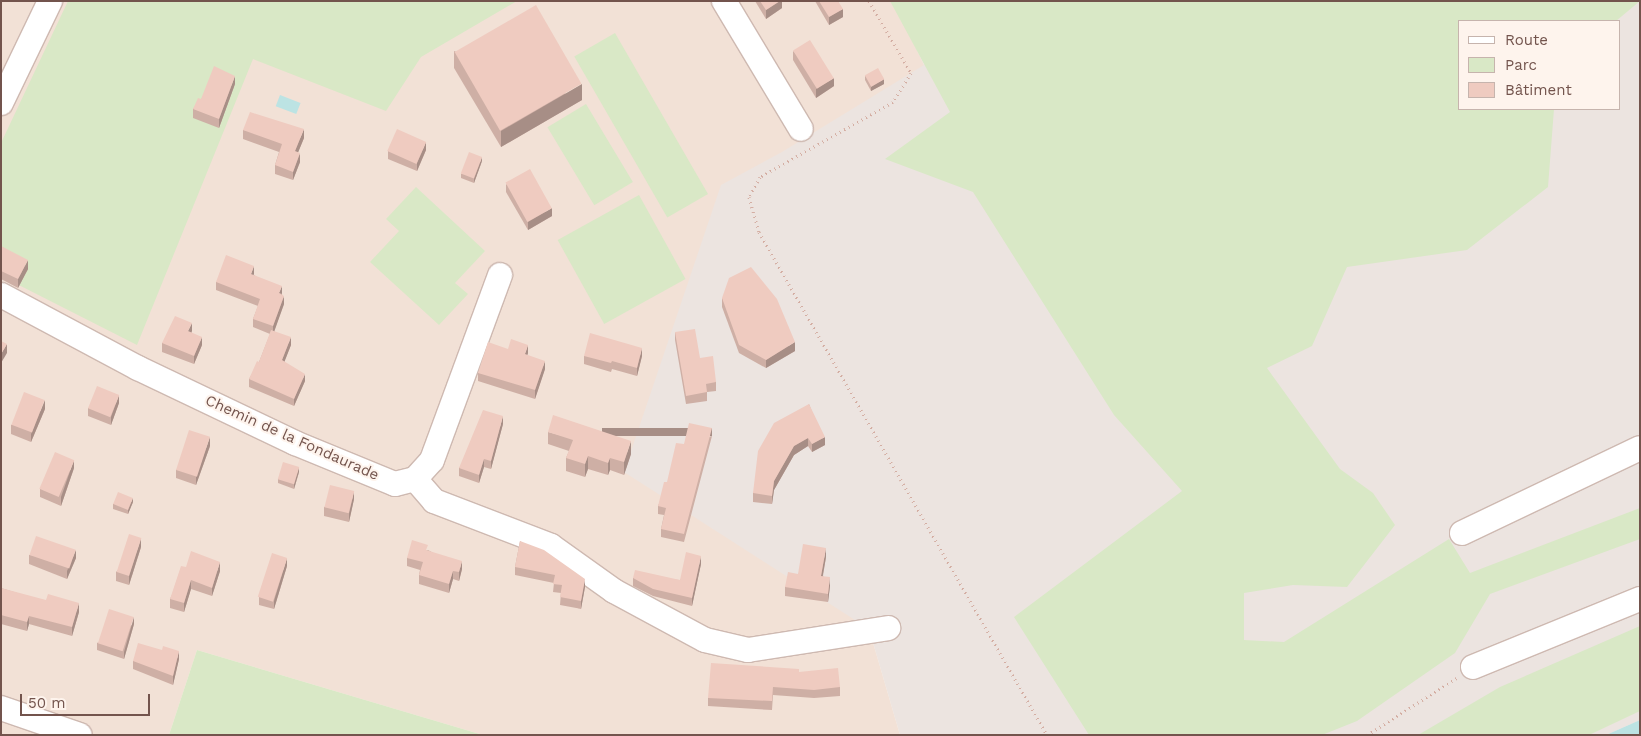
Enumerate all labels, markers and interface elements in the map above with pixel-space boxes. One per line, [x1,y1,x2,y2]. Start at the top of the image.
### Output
legend [1458,20,1621,110]
text: Route [1505,31,1548,49]
text: Parc [1505,56,1537,74]
text: Bâtiment [1505,81,1572,99]
street label: Chemin de la Fondaurade [202,391,382,485]
scale bar [22,684,152,716]
text: 50 m [28,694,65,712]

